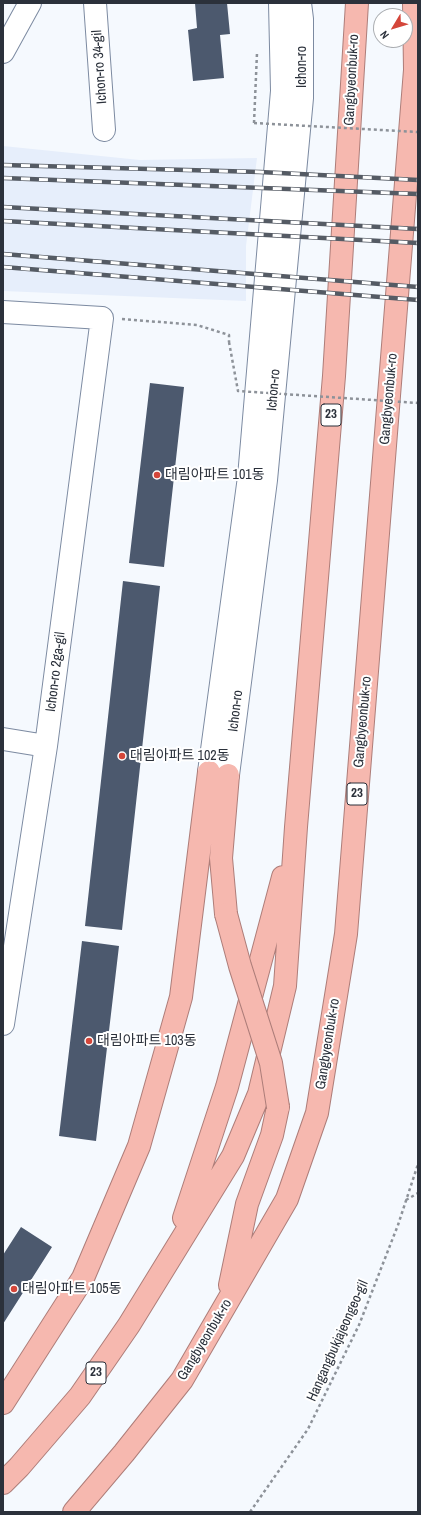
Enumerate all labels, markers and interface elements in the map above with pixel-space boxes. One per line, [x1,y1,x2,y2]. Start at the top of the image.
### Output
north arrow [373,8,413,48]
text: N [377,28,392,42]
street label: Ichon-ro 34-gil [89,29,111,105]
street label: Gangbyeonbuk-ro [341,34,363,126]
street label: Ichon-ro [294,46,310,88]
street label: Gangbyeonbuk-ro [377,352,401,446]
street label: Ichon-ro [264,368,284,412]
road number: 23 [321,404,341,426]
place label: 대림아파트 101동 [165,467,265,483]
marker: 대림아파트 101동 [152,470,162,480]
street label: Ichon-ro 2ga-gil [43,631,69,713]
street label: Gangbyeonbuk-ro [351,675,375,769]
street label: Ichon-ro [225,689,247,733]
place label: 대림아파트 102동 [130,748,230,764]
marker: 대림아파트 102동 [117,751,127,761]
road number: 23 [347,783,367,805]
street label: Gangbyeonbuk-ro [313,997,343,1091]
place label: 대림아파트 103동 [97,1033,197,1049]
marker: 대림아파트 103동 [84,1036,94,1046]
street label: Hangangbukjajeongeo-gil [304,1278,372,1404]
place label: 대림아파트 105동 [22,1281,122,1297]
marker: 대림아파트 105동 [9,1284,19,1294]
street label: Gangbyeonbuk-ro [174,1296,236,1384]
road number: 23 [86,1362,106,1384]

